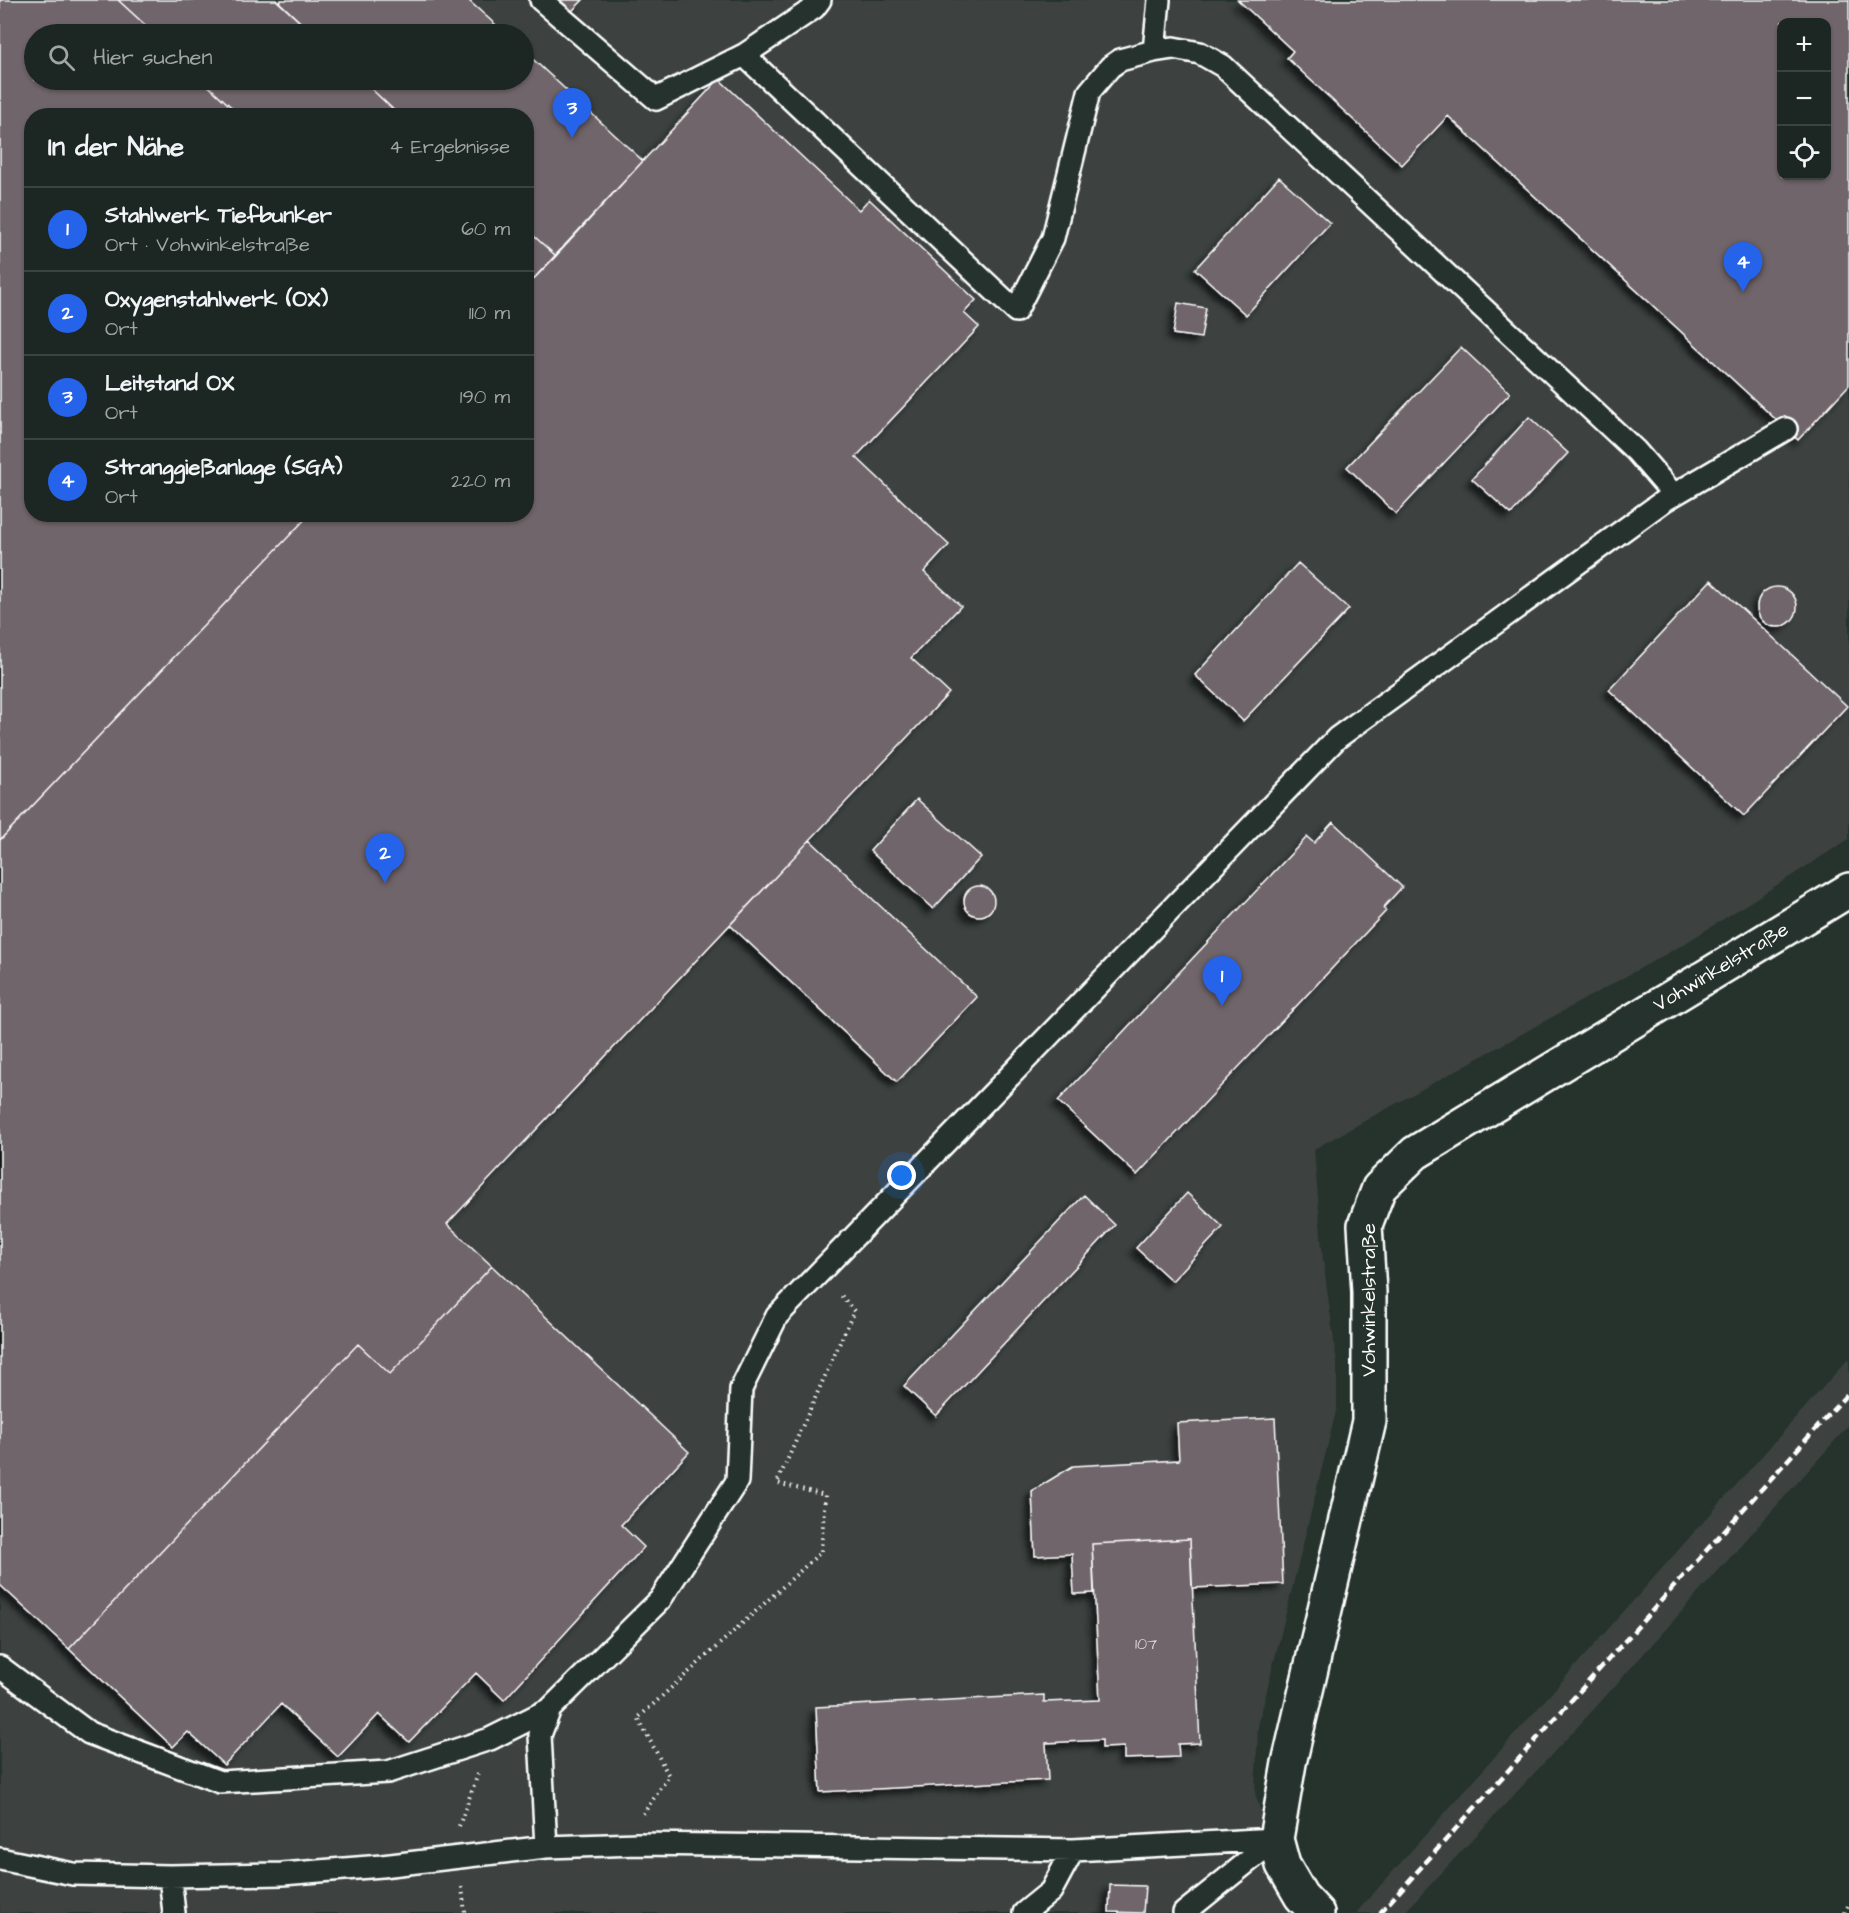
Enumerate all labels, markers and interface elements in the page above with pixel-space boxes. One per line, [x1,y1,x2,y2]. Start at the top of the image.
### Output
map controls [1777,18,1831,180]
button: + [1777,18,1831,72]
search box [24,24,534,90]
icon: search [45,41,78,74]
text: Hier suchen [93,42,212,73]
button: − [1777,72,1831,126]
pin: 3 [552,88,592,138]
button: locate [1777,126,1831,180]
text: In der Nähe [48,129,184,165]
text: 4 Ergebnisse [389,133,510,161]
text: Stahlwerk Tiefbunker [105,200,332,231]
text: 1 [66,215,69,243]
text: 60 m [461,215,510,243]
text: Ort · Vohwinkelstraße [105,231,310,259]
pin: 4 [1724,242,1762,292]
text: Oxygenstahlwerk (OX) [105,284,328,315]
text: 2 [62,299,73,327]
text: 110 m [469,299,510,327]
text: Ort [105,315,138,343]
text: Leitstand OX [105,368,235,399]
text: 3 [62,383,73,411]
text: 190 m [460,383,510,411]
text: Ort [105,399,138,427]
text: Stranggießanlage (SGA) [105,452,343,483]
text: 4 [61,467,74,495]
text: 220 m [451,467,510,495]
text: Ort [105,483,138,511]
pin: 2 [366,834,404,883]
street label: Vohwinkelstraße [1648,915,1794,1019]
pin: 1 [1202,956,1242,1006]
your location [887,1161,916,1190]
street label: Vohwinkelstraße [1355,1223,1383,1377]
house number: 107 [1135,1633,1157,1655]

